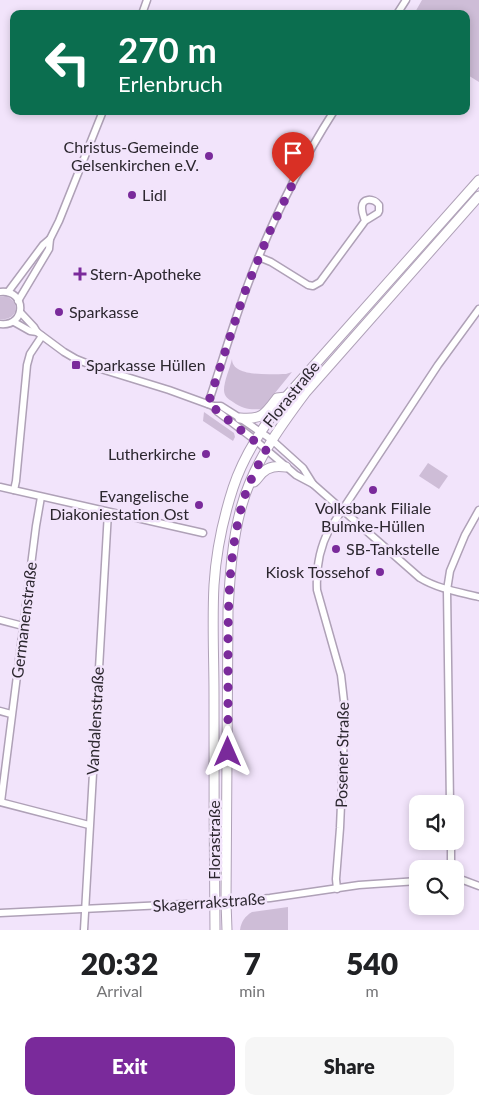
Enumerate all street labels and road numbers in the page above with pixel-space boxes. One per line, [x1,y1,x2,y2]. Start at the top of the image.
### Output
street label: Florastraße [258,357,323,431]
street label: Germanenstraße [7,561,40,679]
street label: Vandalenstraße [82,666,107,776]
street label: Posener Straße [331,702,352,808]
street label: Florastraße [204,800,223,880]
street label: Skagerrakstraße [152,888,266,915]

